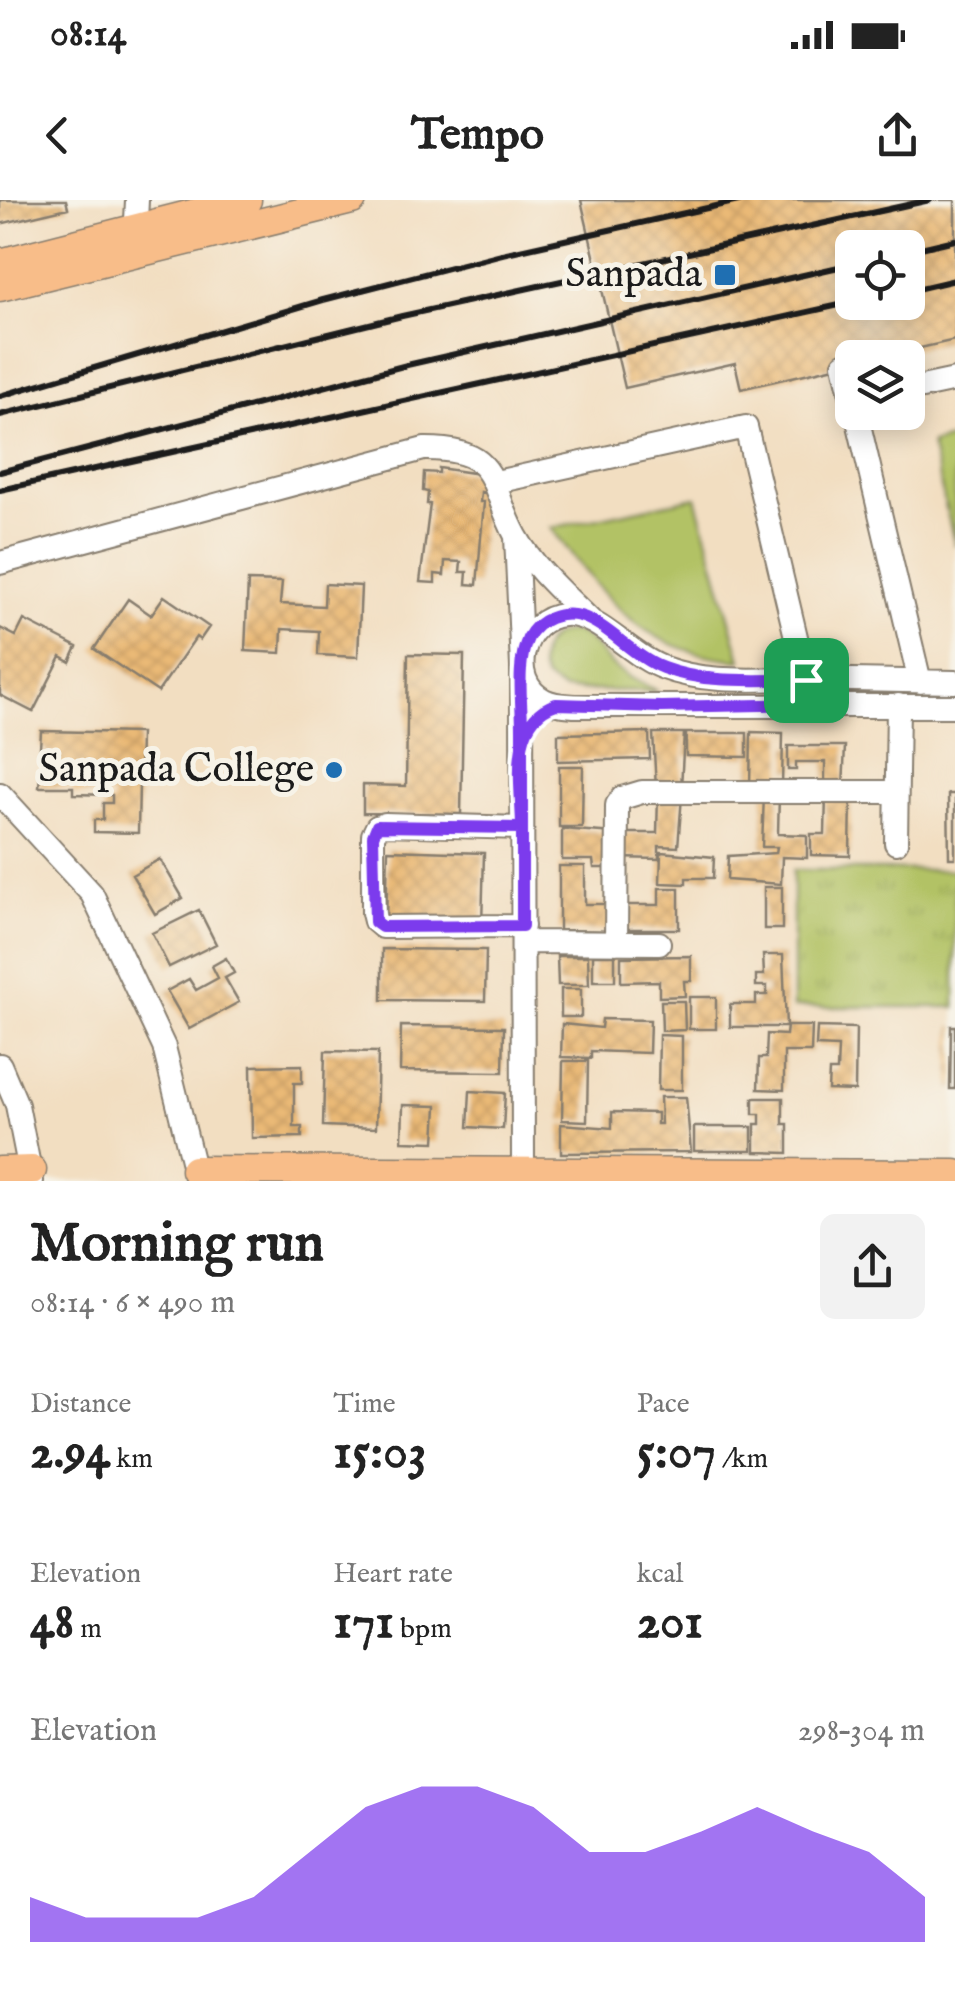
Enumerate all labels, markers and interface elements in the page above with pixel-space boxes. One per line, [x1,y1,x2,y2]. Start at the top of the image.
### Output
text: 08:14 [50,11,126,59]
text: Tempo [411,107,544,164]
icon: back [30,108,85,163]
icon: share [870,108,925,163]
map controls [835,230,925,430]
button: locate [835,230,925,320]
place label: Sanpada [565,250,703,301]
marker: Sanpada [712,262,738,288]
button: layers [835,340,925,430]
pin [764,638,849,723]
icon: arrive [779,653,834,708]
place label: Sanpada College [38,745,314,796]
marker: Sanpada College [323,759,345,781]
text: Morning run [30,1210,324,1280]
button: share [820,1214,925,1319]
text: 08:14 · 6 × 490 m [30,1283,235,1324]
text: Distance [30,1387,131,1422]
text: Time [333,1387,396,1422]
text: Pace [637,1387,690,1422]
text: 2.94 [30,1422,110,1485]
text: 15:03 [333,1422,427,1485]
text: 5:07 [637,1422,716,1485]
text: km [110,1442,153,1477]
text: /km [716,1442,768,1477]
text: Elevation [30,1557,141,1592]
text: Heart rate [333,1557,453,1592]
text: kcal [637,1557,683,1592]
text: 48 [30,1592,74,1655]
text: 171 [333,1592,394,1655]
text: 201 [637,1592,703,1655]
text: m [74,1612,102,1647]
text: bpm [394,1612,452,1647]
text: Elevation [30,1711,157,1752]
text: 298–304 m [798,1711,925,1752]

